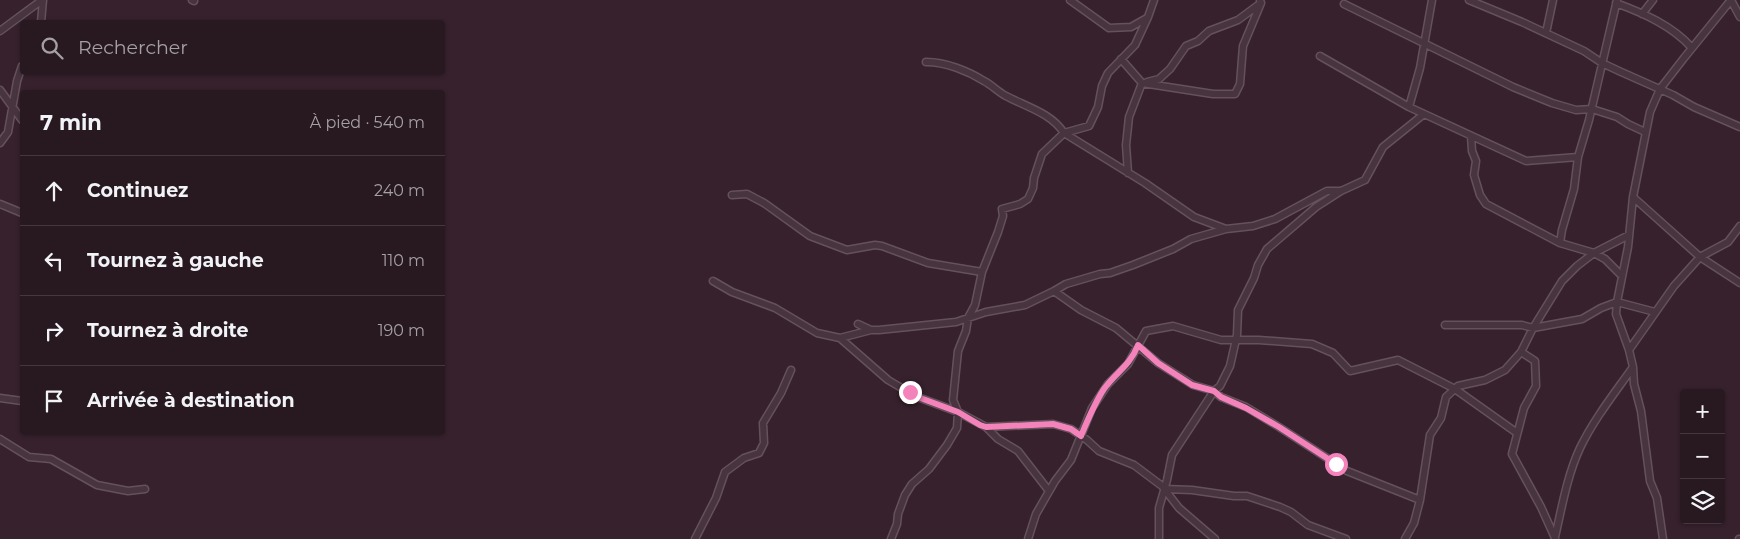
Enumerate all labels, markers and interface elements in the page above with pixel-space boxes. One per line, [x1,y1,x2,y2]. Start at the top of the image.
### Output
search box [20,20,445,75]
icon: search [38,34,66,62]
text: Rechercher [78,36,188,59]
text: 7 min [40,110,102,135]
text: À pied · 540 m [310,113,425,132]
icon: ahead [40,177,68,205]
text: Continuez [87,179,188,202]
text: 240 m [374,181,425,200]
icon: left [40,247,68,275]
text: Tournez à gauche [87,249,264,272]
text: 110 m [382,251,425,270]
icon: right [40,317,68,345]
text: Tournez à droite [87,319,248,342]
text: 190 m [378,321,425,340]
route end [899,381,922,404]
icon: arrive [40,387,68,415]
text: Arrivée à destination [87,389,295,412]
map controls [1680,389,1725,524]
button: + [1680,389,1725,434]
button: − [1680,434,1725,479]
route start [1325,453,1348,476]
button: layers [1680,479,1725,524]

